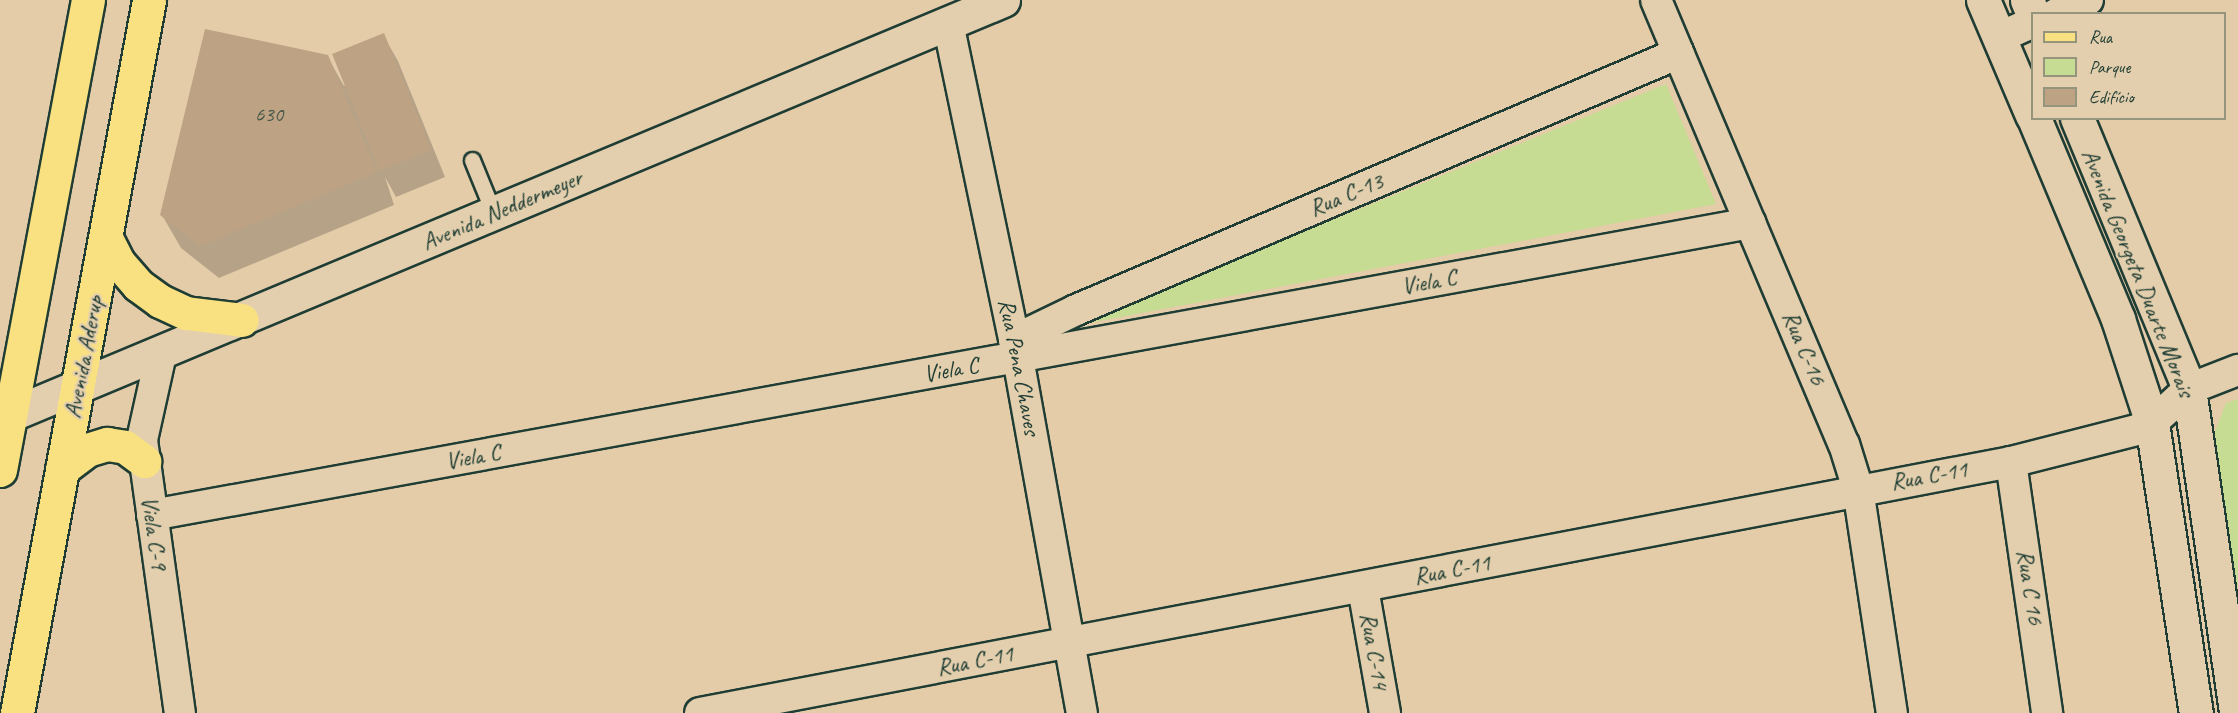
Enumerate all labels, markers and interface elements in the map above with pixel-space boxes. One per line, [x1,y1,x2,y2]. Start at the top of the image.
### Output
legend [2031,12,2226,120]
text: Rua [2089,26,2112,48]
text: Parque [2089,56,2130,78]
text: Edifício [2089,86,2134,108]
house number: 630 [255,101,283,127]
street label: Avenida Georgeta Duarte Morais [2075,145,2201,401]
street label: Avenida Neddermeyer [417,163,587,257]
street label: Rua C-13 [1305,167,1387,223]
street label: Viela C [1399,263,1459,301]
street label: Avenida Aderup [58,293,110,421]
street label: Rua Pena Chaves [992,296,1046,438]
street label: Rua C-16 [1776,307,1832,389]
street label: Viela C [921,351,981,389]
street label: Viela C [443,438,503,476]
street label: Rua C-11 [1888,455,1970,497]
street label: Viela C-9 [135,495,173,571]
street label: Rua C-11 [1411,548,1493,592]
street label: Rua C 16 [2010,548,2050,626]
street label: Rua C-14 [1353,610,1395,692]
street label: Rua C-11 [934,639,1016,683]

